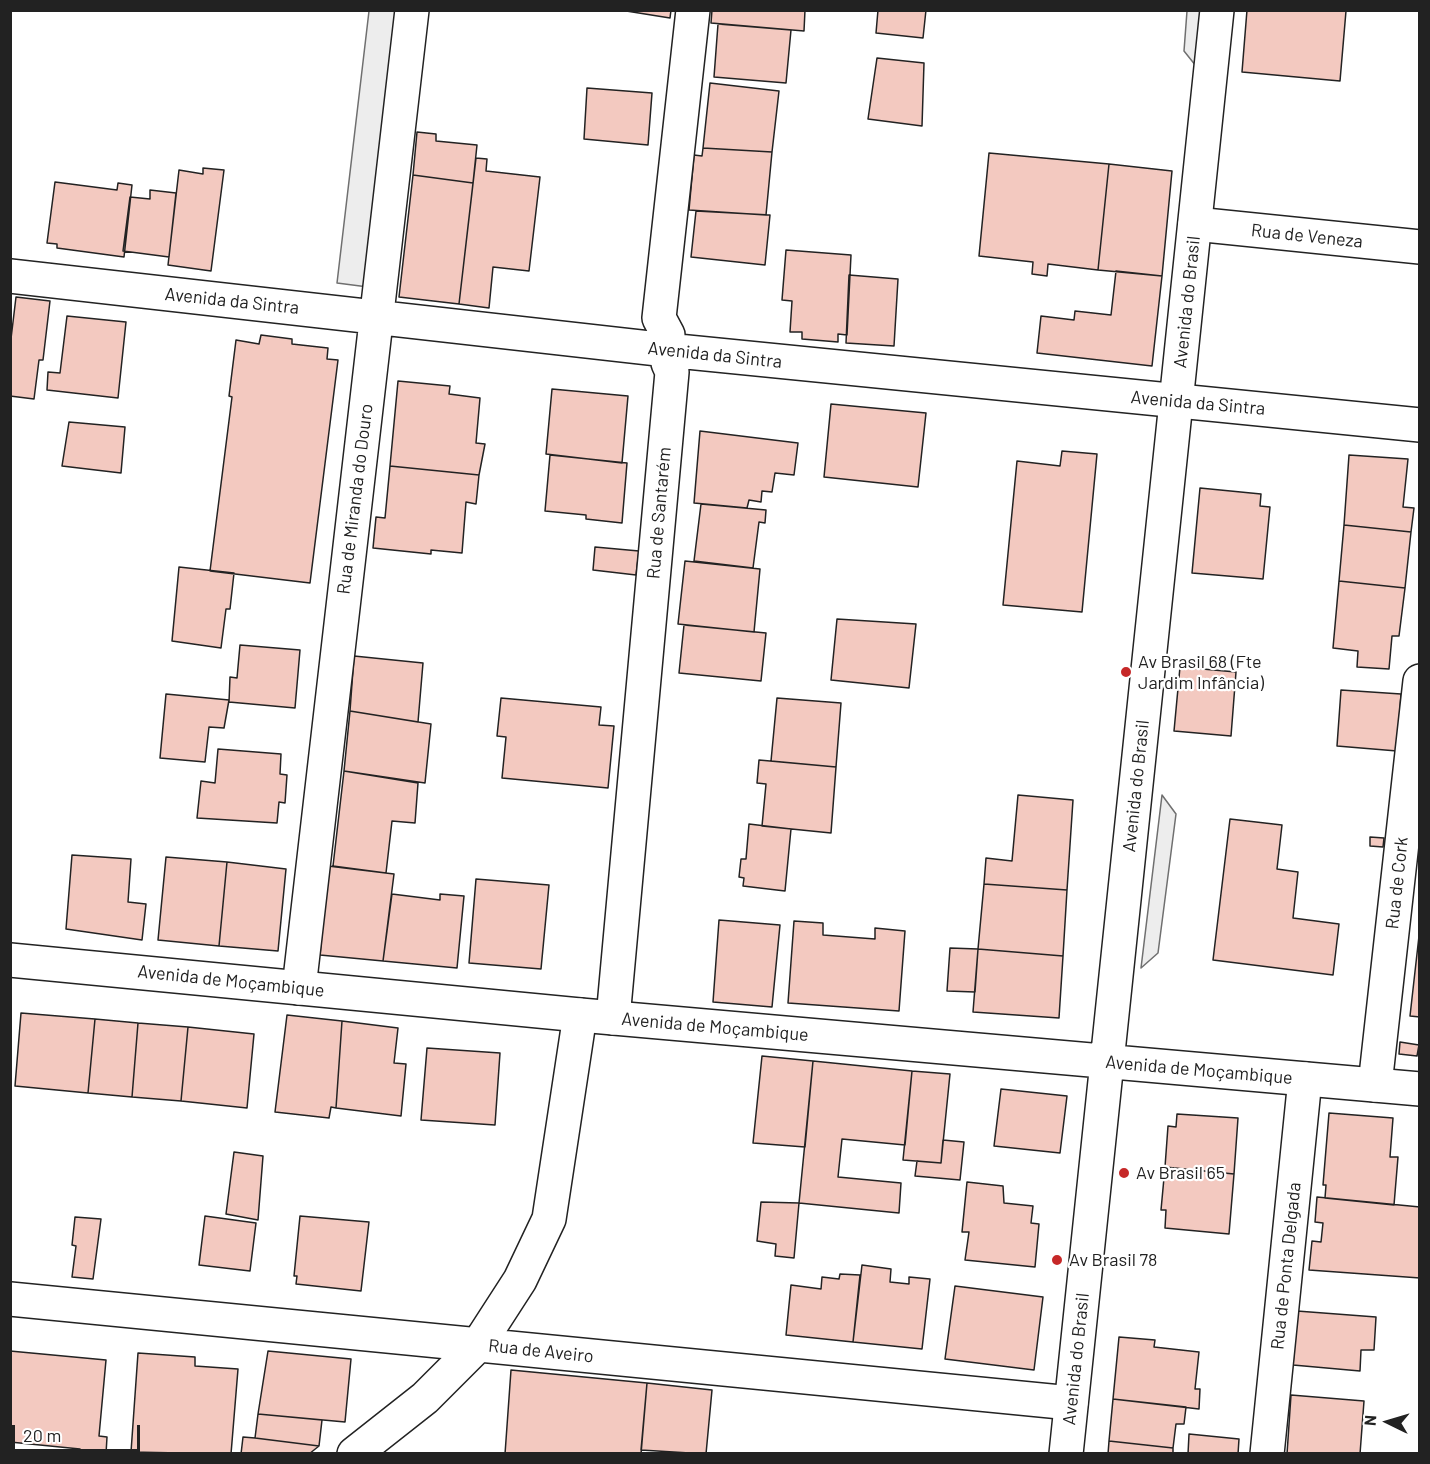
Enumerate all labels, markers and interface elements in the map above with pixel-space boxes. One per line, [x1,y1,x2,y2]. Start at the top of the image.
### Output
street label: Rua de Veneza [1250,219,1364,253]
street label: Avenida do Brasil [1169,235,1205,369]
street label: Avenida da Sintra [164,283,300,319]
street label: Avenida da Sintra [647,337,783,373]
street label: Avenida da Sintra [1130,386,1266,420]
street label: Rua de Miranda do Douro [333,402,377,596]
street label: Rua de Santarém [642,446,676,580]
place label: Av Brasil 68 (Fte Jardim Infância) [1138,651,1264,694]
marker: Av Brasil 68 (Fte Jardim Infância) [1119,665,1133,679]
street label: Avenida do Brasil [1118,719,1154,853]
street label: Rua de Cork [1381,836,1413,930]
street label: Avenida de Moçambique [136,960,326,1002]
street label: Avenida de Moçambique [620,1008,810,1046]
street label: Avenida de Moçambique [1104,1051,1294,1089]
place label: Av Brasil 65 [1136,1162,1225,1184]
marker: Av Brasil 65 [1117,1166,1131,1180]
street label: Rua de Ponta Delgada [1266,1181,1306,1351]
place label: Av Brasil 78 [1069,1249,1157,1271]
marker: Av Brasil 78 [1050,1253,1064,1267]
street label: Avenida do Brasil [1058,1292,1094,1426]
street label: Rua de Aveiro [487,1335,595,1367]
north arrow [1358,1392,1418,1452]
scale bar [15,1413,142,1451]
text: N [1360,1414,1379,1427]
text: 20 m [23,1424,61,1446]

